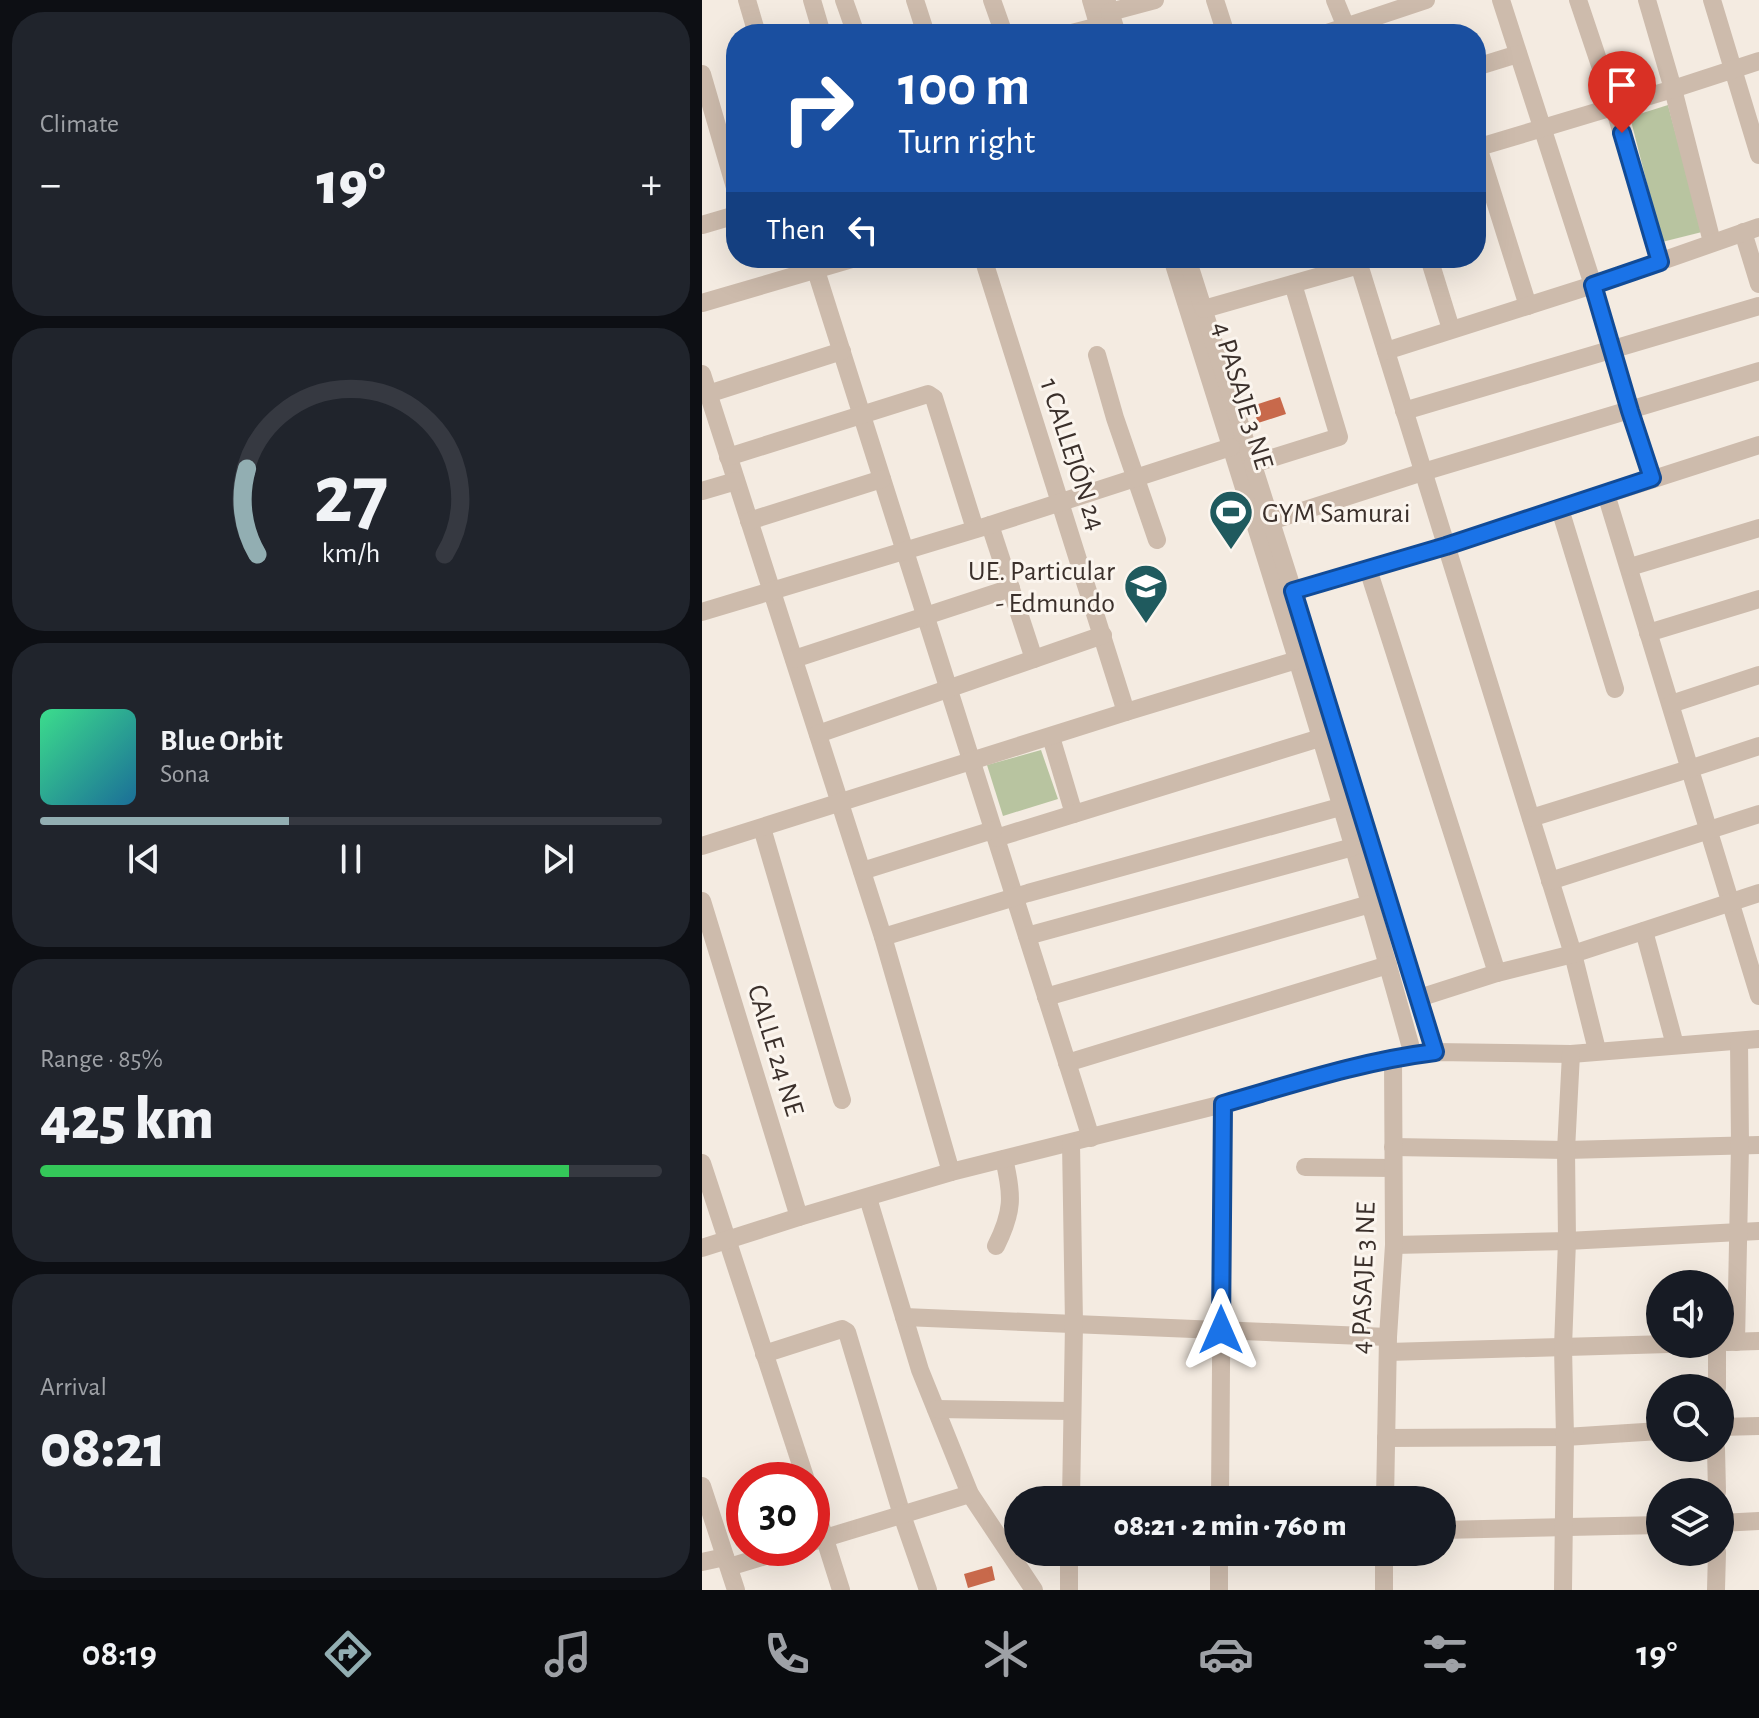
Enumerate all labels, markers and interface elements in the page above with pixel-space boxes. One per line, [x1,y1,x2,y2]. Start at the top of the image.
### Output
pin [1588,51,1656,133]
icon: right [766,56,870,160]
text: 100 m [898,59,1030,115]
icon: arrive [1600,63,1644,107]
text: Climate [40,111,119,137]
text: Turn right [898,124,1035,160]
text: 19° [317,155,385,215]
text: − [40,163,61,207]
text: + [641,163,662,207]
icon: left [841,208,885,252]
text: Then [766,215,825,245]
street label: 4 PASAJE 3 NE [1206,319,1278,473]
street label: 1 CALLEJÓN 24 [1034,374,1113,534]
text: 27 [313,454,389,538]
sports icon: GYM Samurai [1207,488,1255,551]
place label: GYM Samurai [1262,500,1411,528]
text: km/h [322,540,380,569]
place label: UE. Particular - Edmundo [968,558,1115,618]
school or university icon: UE. Particular - Edmundo [1122,562,1170,625]
text: Blue Orbit [160,726,283,756]
text: Sona [160,761,210,787]
icon: previous [122,837,166,881]
icon: pause [329,837,373,881]
icon: next [536,837,580,881]
street label: CALLE 24 NE [742,982,808,1120]
text: Range · 85% [40,1046,163,1072]
text: 425 km [40,1090,214,1150]
street label: 4 PASAJE 3 NE [1347,1201,1381,1355]
map controls [1646,1270,1734,1566]
button: sound [1646,1270,1734,1358]
position arrow [1179,1288,1263,1372]
text: Arrival [40,1374,107,1400]
button: search [1646,1374,1734,1462]
text: 08:21 [40,1418,166,1478]
speed limit sign: 30 [726,1462,830,1566]
button: layers [1646,1478,1734,1566]
text: 08:21 · 2 min · 760 m [1113,1511,1347,1541]
icon: directions [320,1626,376,1682]
icon: music [540,1626,596,1682]
icon: phone [759,1626,815,1682]
icon: climate [978,1626,1034,1682]
icon: car [1198,1626,1254,1682]
icon: filters [1417,1626,1473,1682]
text: 08:19 [82,1636,157,1672]
text: 19° [1636,1636,1677,1672]

